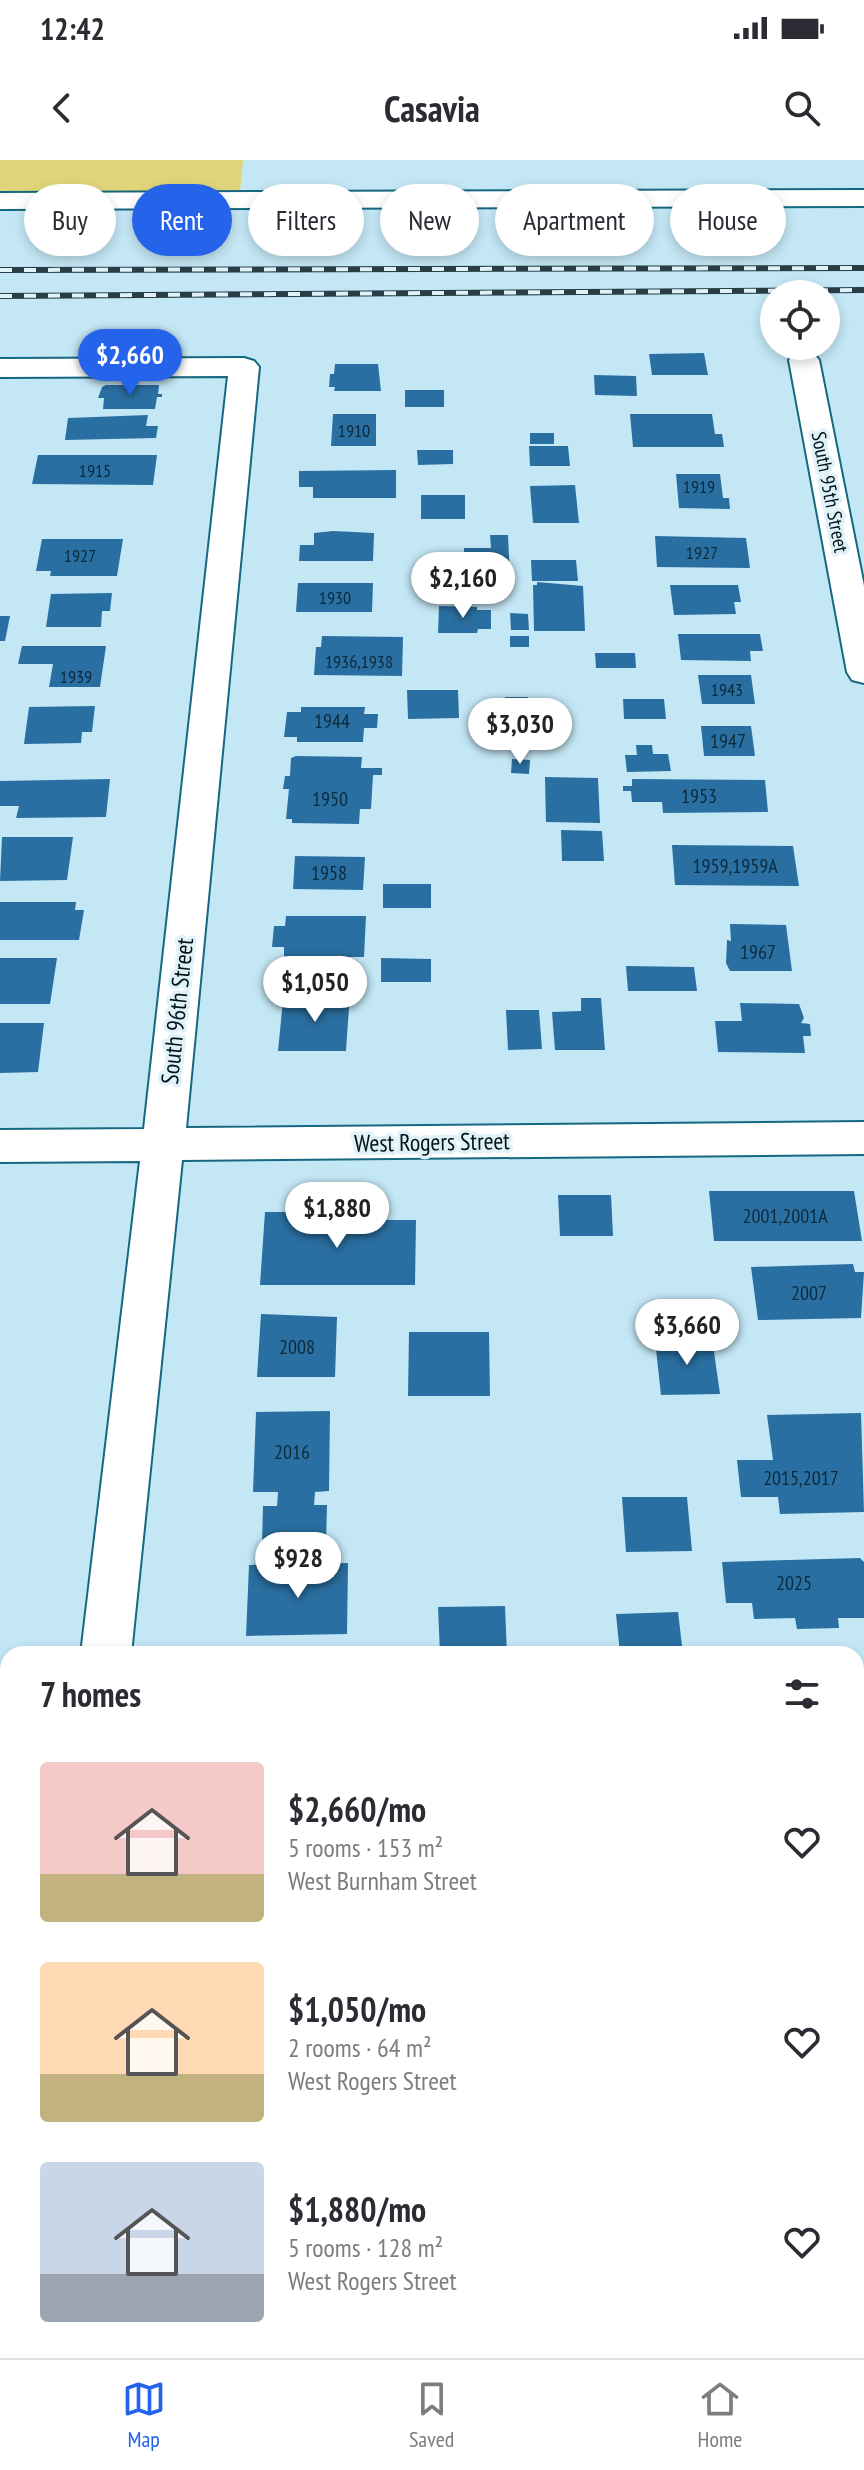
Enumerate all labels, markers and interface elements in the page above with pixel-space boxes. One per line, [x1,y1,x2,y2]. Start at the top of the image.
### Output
text: 12:42 [40,9,105,48]
text: Casavia [384,85,480,132]
icon: back [40,86,84,130]
icon: search [780,86,824,130]
chip: Buy [24,184,116,256]
chip: Rent [132,184,232,256]
chip: Filters [248,184,364,256]
chip: New [380,184,479,256]
chip: Apartment [495,184,654,256]
chip: House [670,184,786,256]
map controls [760,280,840,360]
button: locate [760,280,840,360]
pin: $2,660 [65,329,195,397]
text: $2,660 [96,338,164,371]
house number: 1910 [338,419,370,442]
street label: South 95th Street [806,429,855,555]
house number: 1915 [79,459,111,482]
house number: 1919 [683,475,715,498]
house number: 1927 [686,541,718,564]
house number: 1927 [64,544,96,567]
pin: $2,160 [398,552,528,620]
text: $2,160 [429,561,497,594]
house number: 1930 [319,586,351,609]
house number: 1936,1938 [325,650,393,673]
house number: 1939 [60,665,92,688]
house number: 1943 [711,678,743,701]
pin: $3,030 [455,698,585,766]
text: $3,030 [486,707,554,740]
house number: 1944 [314,708,350,734]
house number: 1947 [710,728,746,754]
house number: 1953 [681,783,717,809]
house number: 1950 [312,786,348,812]
house number: 1959,1959A [692,853,778,879]
house number: 1958 [311,860,347,886]
street label: South 96th Street [154,936,200,1086]
house number: 1967 [740,939,776,965]
pin: $1,050 [250,956,380,1024]
text: $1,050 [281,965,349,998]
street label: West Rogers Street [354,1125,510,1159]
pin: $1,880 [272,1182,402,1250]
text: $1,880 [303,1191,371,1224]
house number: 2001,2001A [742,1203,828,1229]
house number: 2007 [791,1280,827,1306]
pin: $3,660 [622,1299,752,1367]
text: $3,660 [653,1308,721,1341]
house number: 2008 [279,1334,315,1360]
house number: 2016 [274,1439,310,1465]
house number: 2015,2017 [763,1465,839,1491]
pin: $928 [251,1532,345,1600]
text: $928 [273,1541,323,1574]
house number: 2025 [776,1570,812,1596]
text: 7 homes [40,1672,141,1716]
icon: filters [780,1672,824,1716]
text: $2,660/mo [288,1787,426,1831]
icon: home [104,1794,200,1890]
icon: heart [780,1820,824,1864]
text: 5 rooms · 153 m² [288,1831,443,1864]
text: West Burnham Street [288,1864,477,1897]
text: $1,050/mo [288,1987,426,2031]
icon: home [104,1994,200,2090]
icon: heart [780,2020,824,2064]
text: 2 rooms · 64 m² [288,2031,432,2064]
text: West Rogers Street [288,2064,457,2097]
text: $1,880/mo [288,2187,426,2231]
icon: home [104,2194,200,2290]
icon: heart [780,2220,824,2264]
text: 5 rooms · 128 m² [288,2231,443,2264]
text: West Rogers Street [288,2264,457,2297]
tab: Map [122,2377,166,2453]
tab: Saved [409,2377,454,2453]
tab: Home [698,2377,742,2453]

